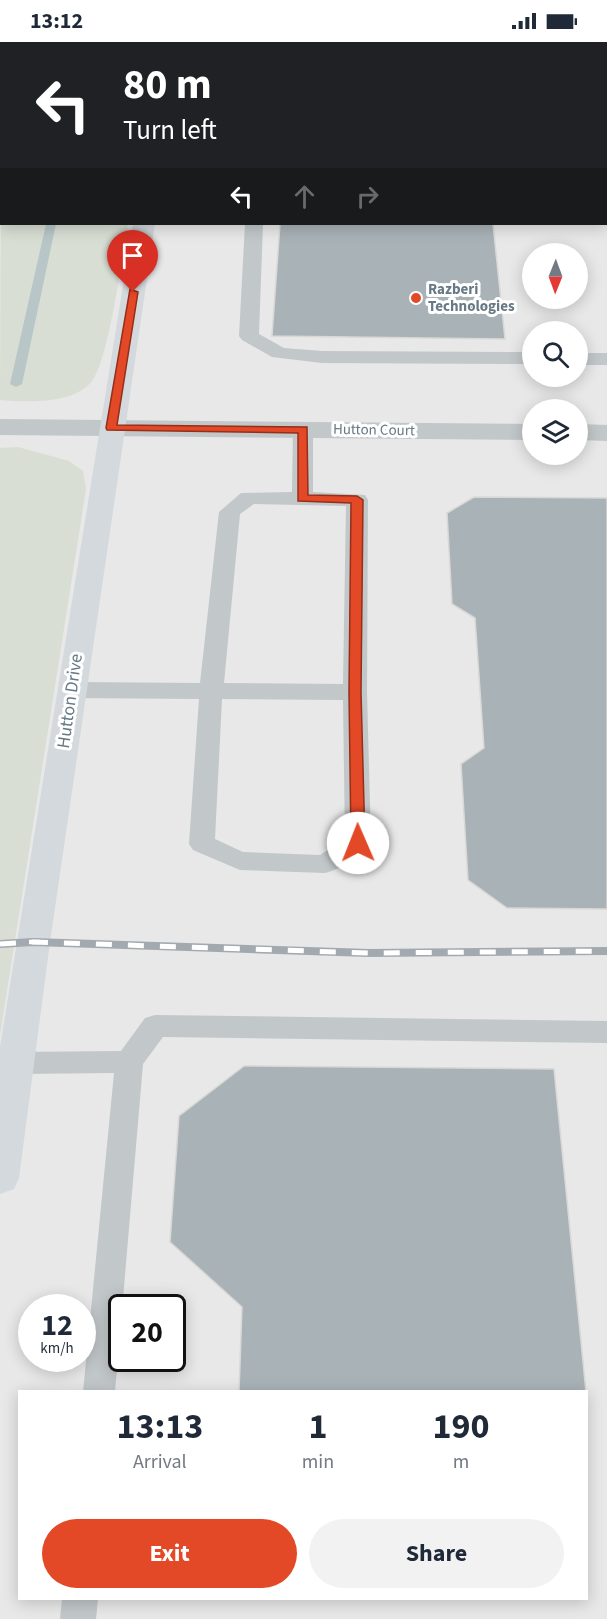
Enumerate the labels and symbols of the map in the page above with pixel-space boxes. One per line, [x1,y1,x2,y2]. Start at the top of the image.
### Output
pin [107,230,158,292]
north arrow [522,243,588,309]
place label: Razberi Technologies [428,279,515,317]
marker: Razberi Technologies [409,291,423,305]
street label: Hutton Court [333,419,415,441]
street label: Hutton Drive [51,652,89,750]
position arrow [326,811,390,875]
speed limit sign: 20 [108,1294,186,1372]

